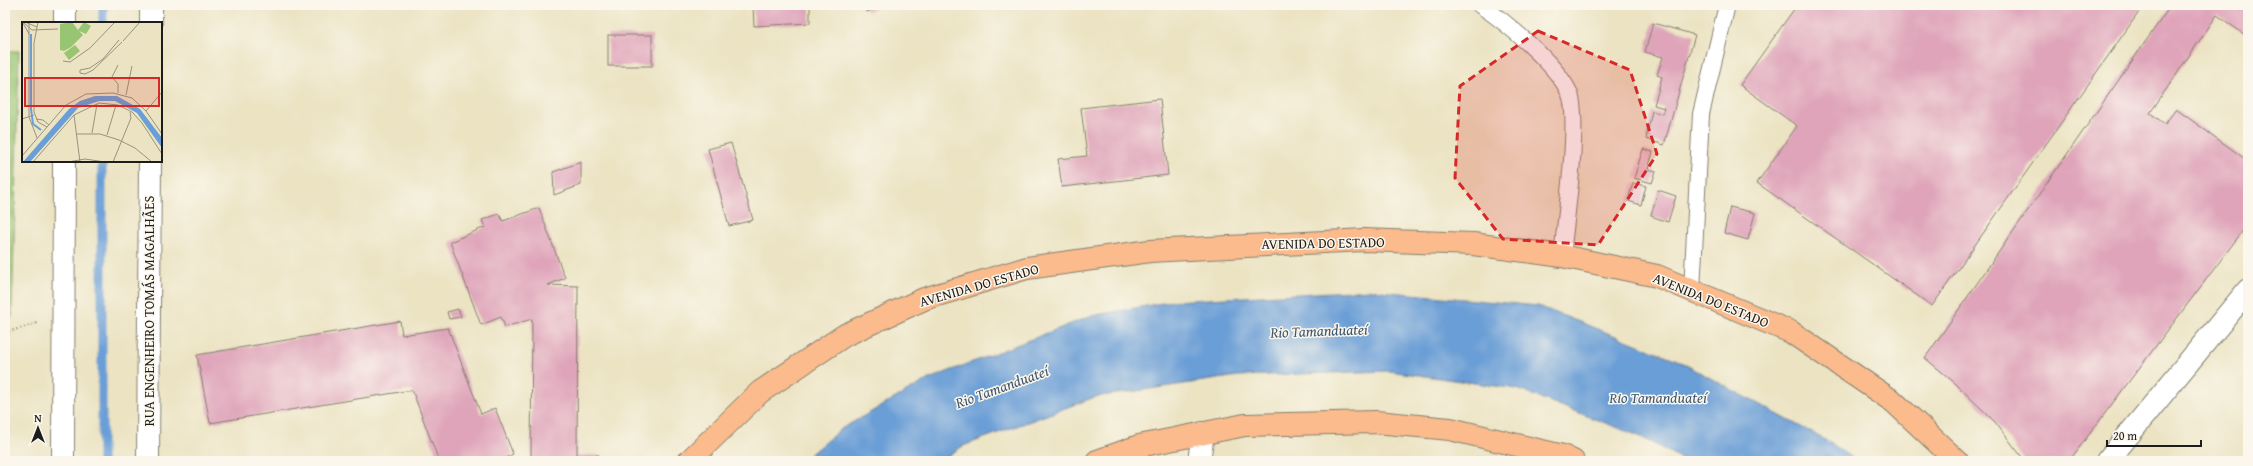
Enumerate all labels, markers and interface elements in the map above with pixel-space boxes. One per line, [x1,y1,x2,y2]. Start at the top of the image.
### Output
inset map [22,22,162,162]
street label: RUA ENGENHEIRO TOMÁS MAGALHÃES [139,196,159,426]
street label: AVENIDA DO ESTADO [1261,232,1385,254]
street label: AVENIDA DO ESTADO [917,258,1041,312]
street label: AVENIDA DO ESTADO [1650,268,1772,332]
water label: Rio Tamanduateí [1269,318,1370,343]
water label: Rio Tamanduateí [951,359,1053,413]
water label: Rio Tamanduateí [1608,387,1709,408]
north arrow [18,408,58,448]
text: N [34,410,42,426]
scale bar [2107,422,2201,448]
text: 20 m [2113,427,2137,444]

